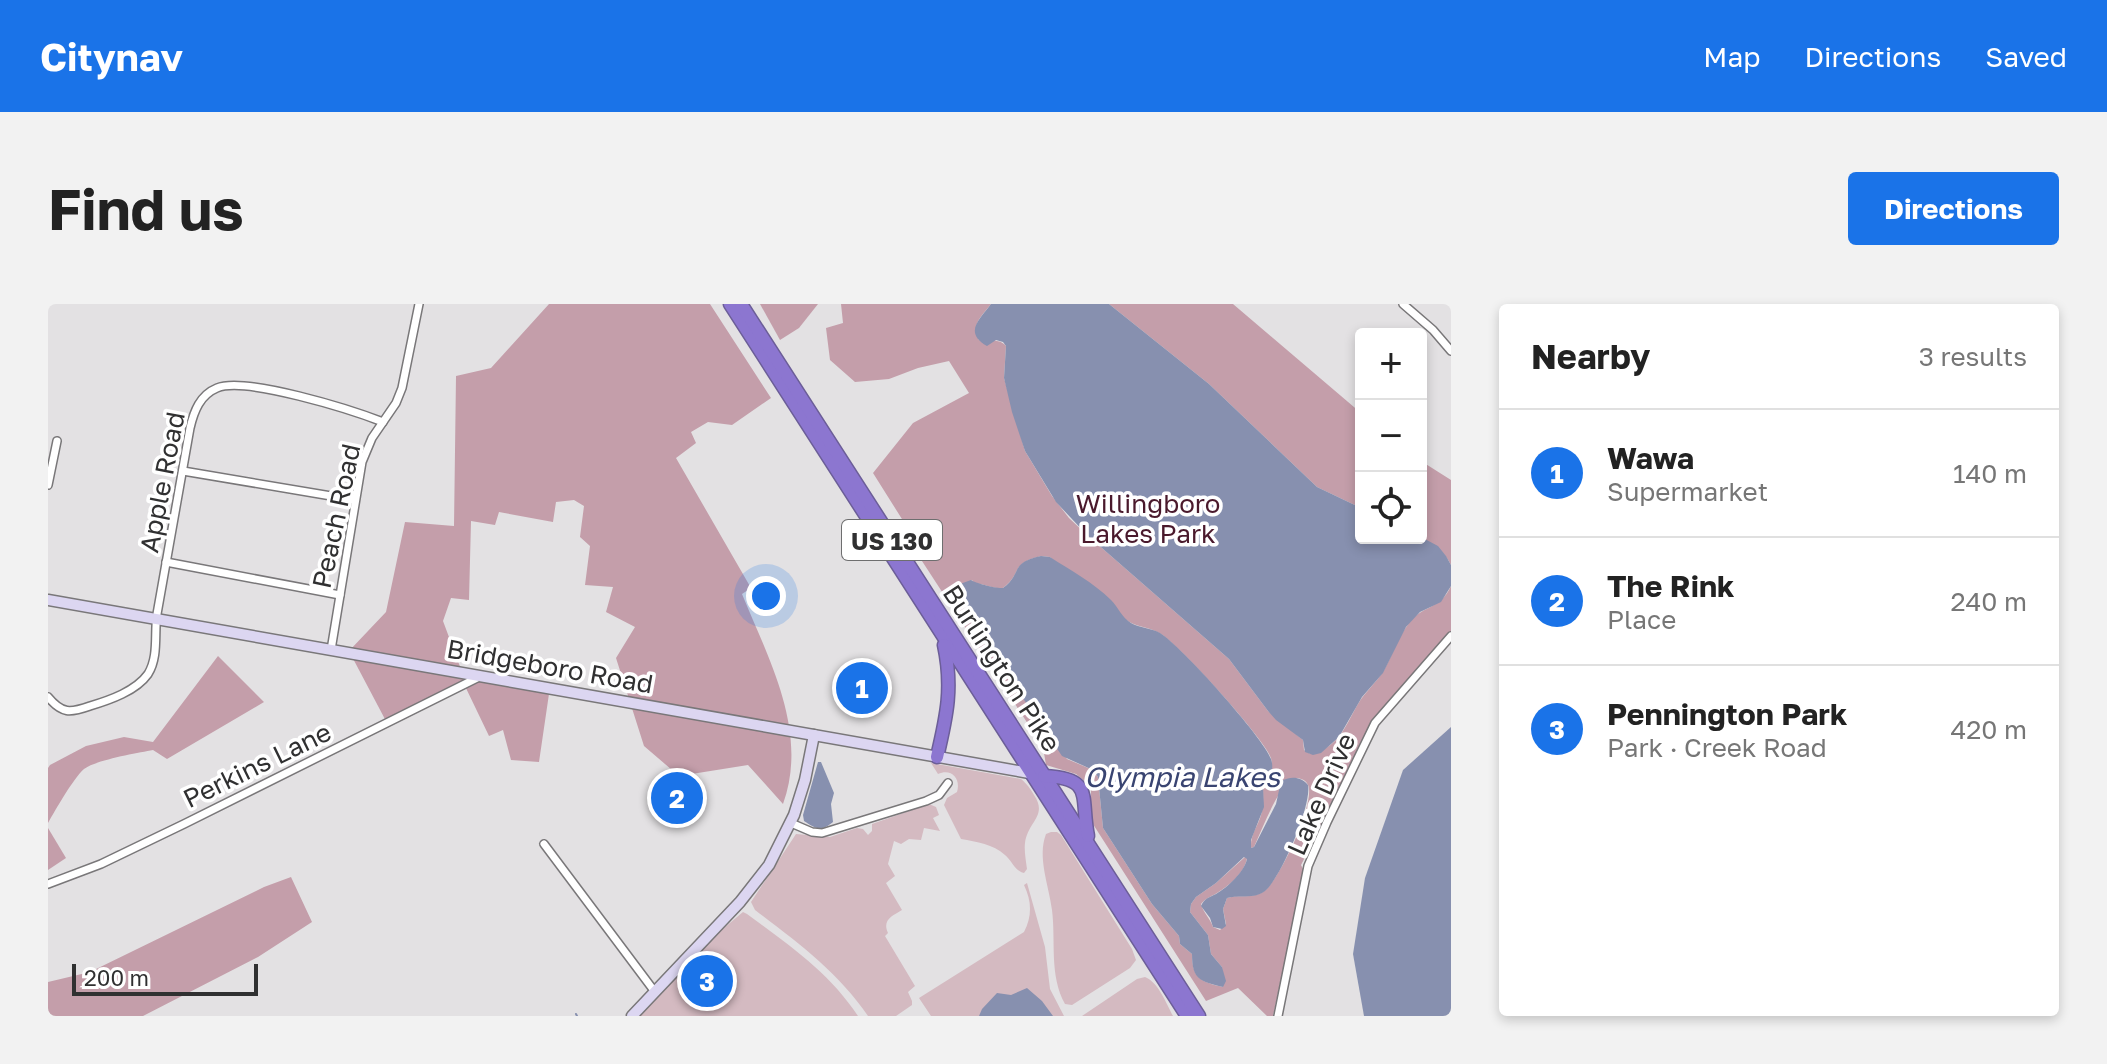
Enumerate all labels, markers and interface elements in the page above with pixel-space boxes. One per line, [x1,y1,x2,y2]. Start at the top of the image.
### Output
text: Citynav [40,34,183,79]
text: Map [1703,40,1760,73]
text: Directions [1804,40,1941,73]
text: Saved [1985,40,2067,73]
button: Directions [1848,172,2059,245]
text: Find us [48,175,244,242]
map controls [1355,328,1427,544]
button: + [1355,328,1427,400]
text: Nearby [1531,336,1651,376]
text: 3 results [1919,341,2027,372]
button: − [1355,400,1427,472]
street label: Apple Road [133,409,191,555]
text: Wawa [1607,440,1694,476]
street label: Peach Road [306,441,366,591]
text: 1 [1550,458,1564,489]
text: 140 m [1953,458,2027,489]
button: locate [1355,472,1427,544]
text: Supermarket [1607,476,1768,507]
park label: Willingboro Lakes Park [1076,488,1220,549]
road number: US 130 [842,520,942,560]
text: The Rink [1607,568,1734,604]
your location [746,576,786,616]
street label: Burlington Pike [937,579,1067,757]
text: 2 [1549,586,1565,617]
text: 240 m [1950,586,2027,617]
text: Place [1607,604,1676,635]
street label: Bridgeboro Road [444,633,656,699]
pin: 1 [836,658,888,718]
text: Pennington Park [1607,696,1847,732]
text: 3 [1549,714,1565,745]
text: 420 m [1950,714,2027,745]
street label: Perkins Lane [178,716,336,814]
street label: Lake Drive [1280,728,1362,860]
text: Park · Creek Road [1607,732,1827,763]
water label: Olympia Lakes [1084,760,1281,793]
pin: 2 [651,768,703,828]
pin: 3 [681,951,733,1011]
scale bar [72,960,258,996]
text: 200 m [84,964,149,991]

